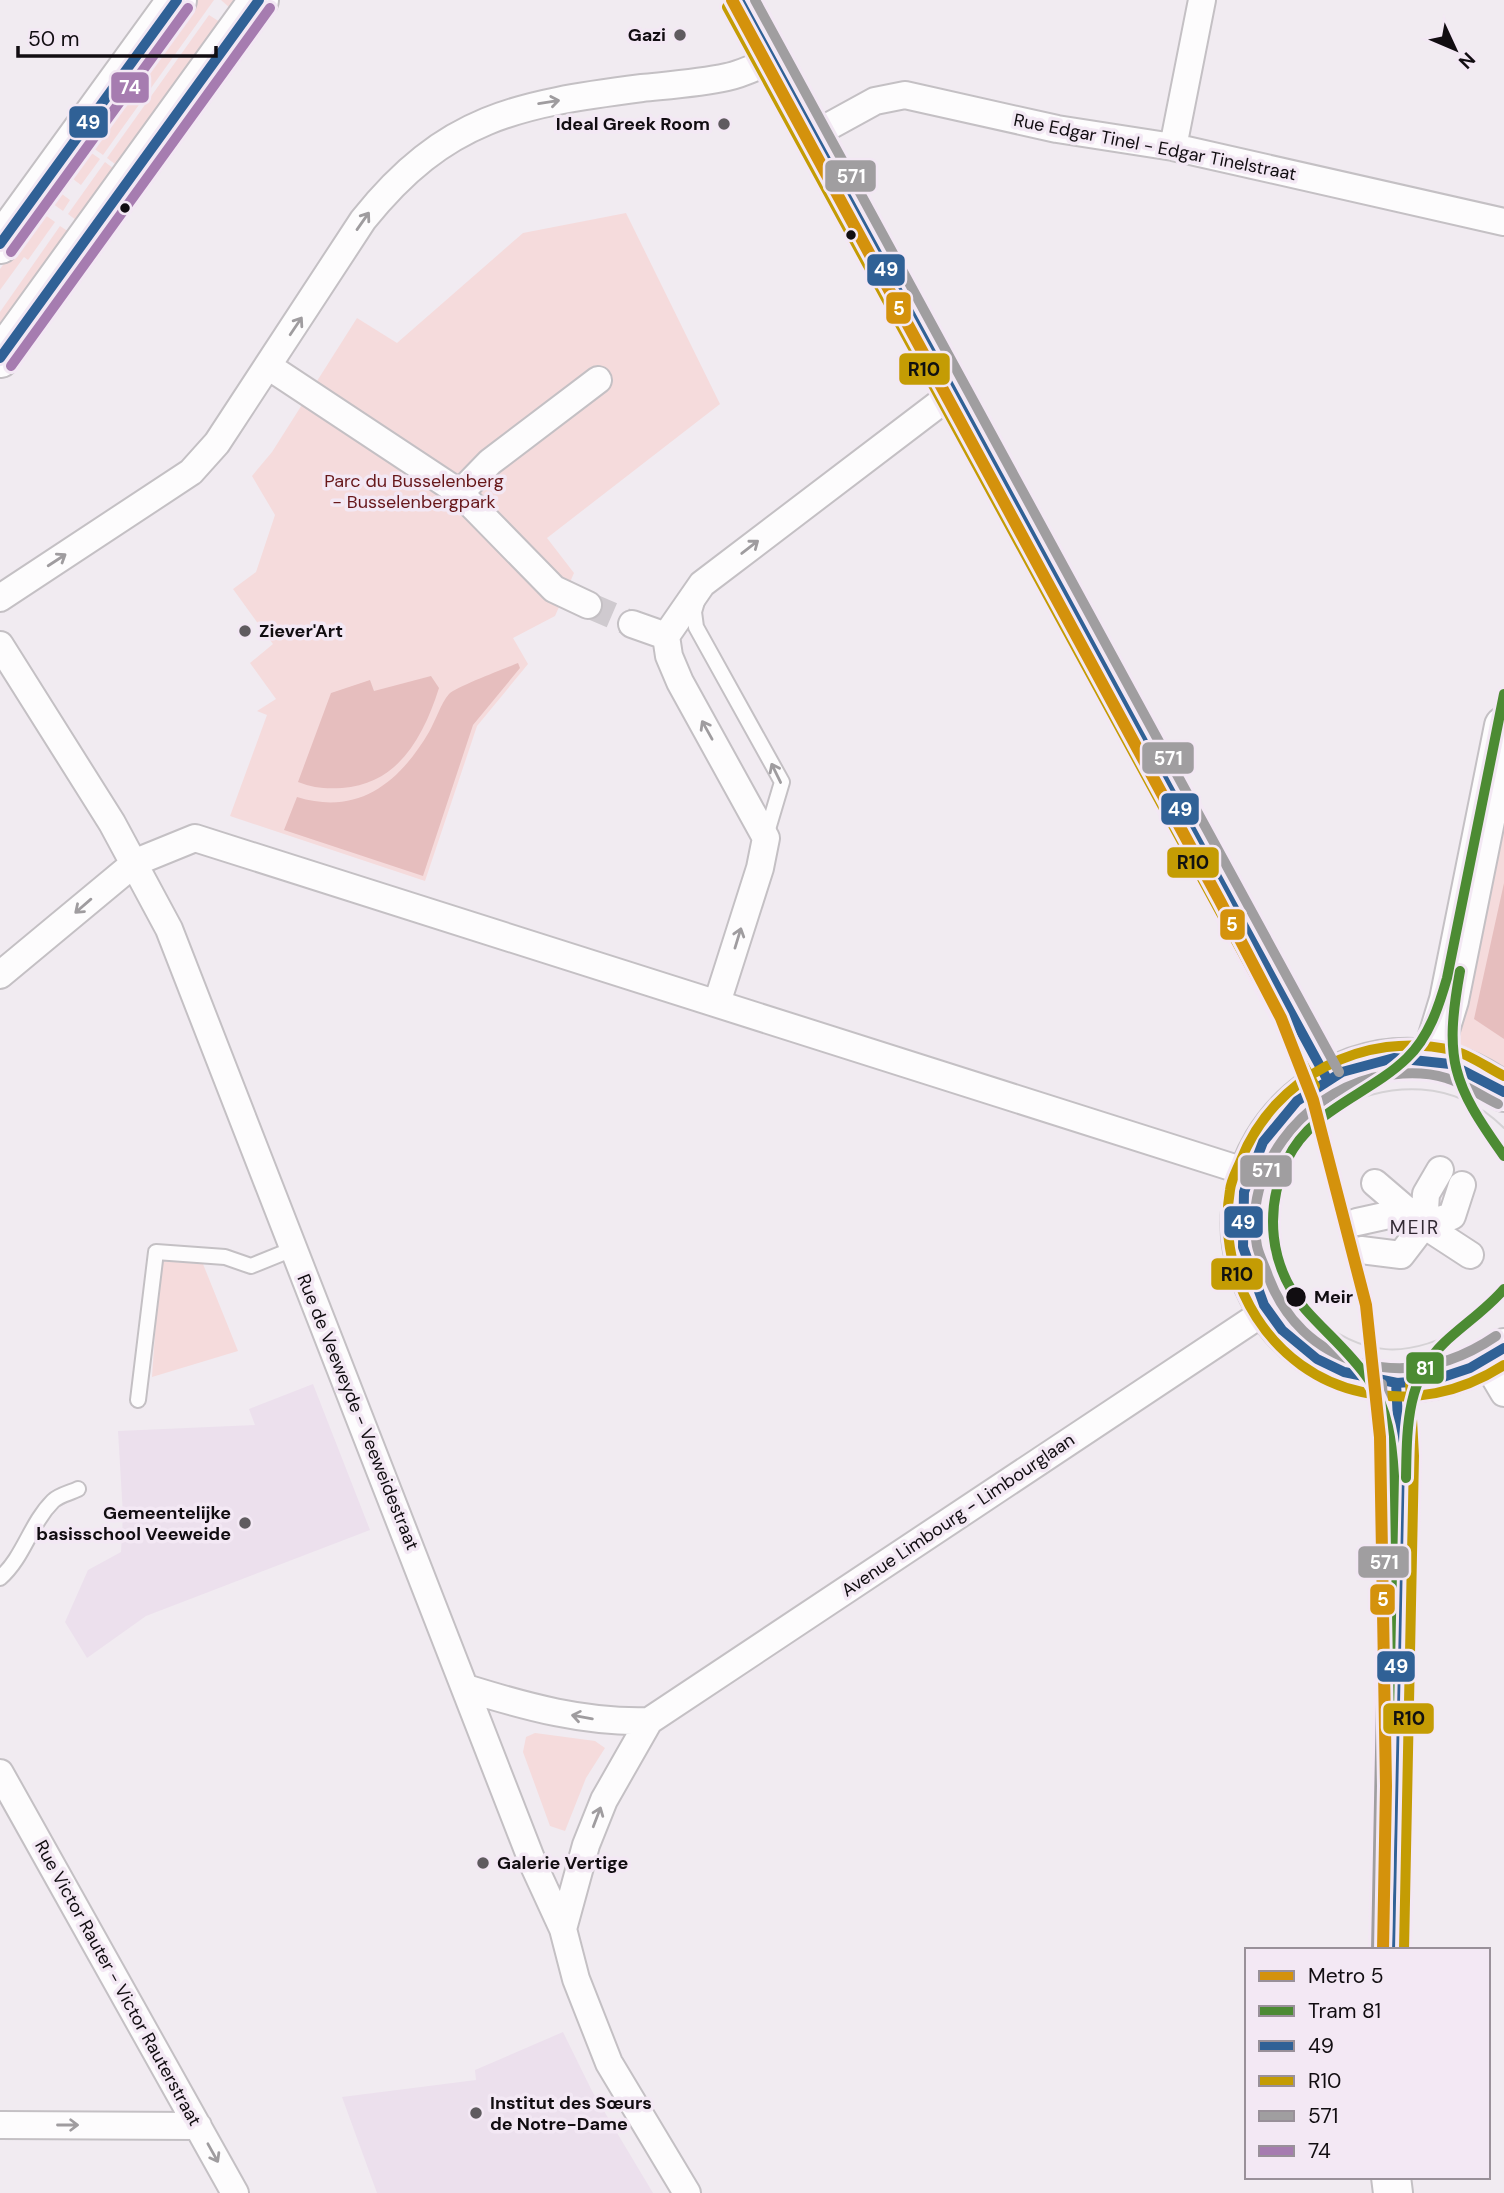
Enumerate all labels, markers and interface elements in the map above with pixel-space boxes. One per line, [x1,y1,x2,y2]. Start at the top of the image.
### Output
scale bar [18,14,215,58]
north arrow [1420,14,1490,84]
place label: Gazi [628,23,666,47]
text: 50 m [28,25,79,53]
marker: Gazi [672,27,688,43]
text: N [1453,47,1481,74]
line badge: 74 [110,71,150,104]
text: 74 [119,75,141,100]
one-way arrow [537,95,560,108]
line badge: 49 [68,105,109,139]
street label: Rue Edgar Tinel - Edgar Tinelstraat [1012,108,1298,186]
text: 49 [76,110,100,135]
place label: Ideal Greek Room [556,112,710,136]
marker: Ideal Greek Room [716,116,732,132]
line badge: 571 [824,159,877,193]
text: 571 [836,164,866,189]
unlabelled marker [118,201,132,215]
one-way arrow [356,212,370,231]
unlabelled marker [844,228,858,242]
line badge: 49 [866,253,906,287]
text: 49 [874,257,898,282]
line badge: 5 [885,291,912,325]
text: 5 [893,296,905,321]
one-way arrow [289,317,303,336]
line badge: R10 [898,352,951,386]
text: R10 [908,357,940,382]
park label: Parc du Busselenberg - Busselenbergpark [324,469,504,514]
one-way arrow [740,540,759,555]
one-way arrow [47,553,66,568]
place label: Ziever'Art [259,619,343,643]
marker: Ziever'Art [237,623,253,639]
one-way arrow [700,720,713,741]
line badge: 571 [1141,741,1195,775]
text: 571 [1153,746,1183,771]
one-way arrow [769,764,783,784]
line badge: 49 [1160,792,1200,826]
text: 49 [1168,797,1192,822]
line badge: R10 [1166,846,1220,879]
text: R10 [1177,850,1209,875]
one-way arrow [75,898,93,914]
line badge: 5 [1219,908,1246,941]
text: 5 [1226,912,1238,937]
one-way arrow [732,928,745,950]
line badge: 571 [1239,1154,1293,1188]
text: 571 [1251,1158,1281,1183]
line badge: 49 [1223,1205,1264,1239]
text: 49 [1231,1210,1255,1235]
district label: MEIR [1390,1215,1440,1240]
line badge: R10 [1210,1257,1264,1291]
text: R10 [1221,1262,1253,1287]
street label: Rue de Veeweyde - Veeweidestraat [291,1270,425,1554]
marker: Meir [1284,1285,1308,1309]
place label: Meir [1314,1285,1353,1309]
line badge: 81 [1405,1351,1445,1385]
text: 81 [1416,1356,1434,1381]
street label: Avenue Limbourg - Limbourglaan [837,1428,1079,1602]
place label: Gemeentelijke basisschool Veeweide [36,1501,231,1546]
marker: Gemeentelijke basisschool Veeweide [237,1515,253,1531]
line badge: 571 [1357,1545,1410,1579]
text: 571 [1369,1550,1399,1575]
line badge: 5 [1369,1583,1396,1616]
text: 5 [1377,1587,1389,1612]
line badge: 49 [1376,1650,1416,1683]
text: 49 [1384,1654,1408,1679]
line badge: R10 [1382,1702,1435,1735]
text: R10 [1393,1706,1425,1731]
one-way arrow [571,1710,594,1724]
one-way arrow [592,1806,604,1828]
street label: Rue Victor Rauter - Victor Rauterstraat [29,1836,207,2130]
place label: Galerie Vertige [497,1851,628,1875]
marker: Galerie Vertige [475,1855,491,1871]
legend [1245,1948,1490,2179]
text: Metro 5 [1308,1962,1384,1990]
text: Tram 81 [1308,1997,1381,2025]
text: 49 [1308,2032,1334,2060]
text: R10 [1308,2067,1341,2095]
place label: Institut des Sœurs de Notre-Dame [490,2091,652,2136]
text: 571 [1308,2102,1338,2130]
marker: Institut des Sœurs de Notre-Dame [468,2105,484,2121]
one-way arrow [56,2118,79,2132]
text: 74 [1308,2137,1331,2165]
one-way arrow [207,2142,220,2163]

